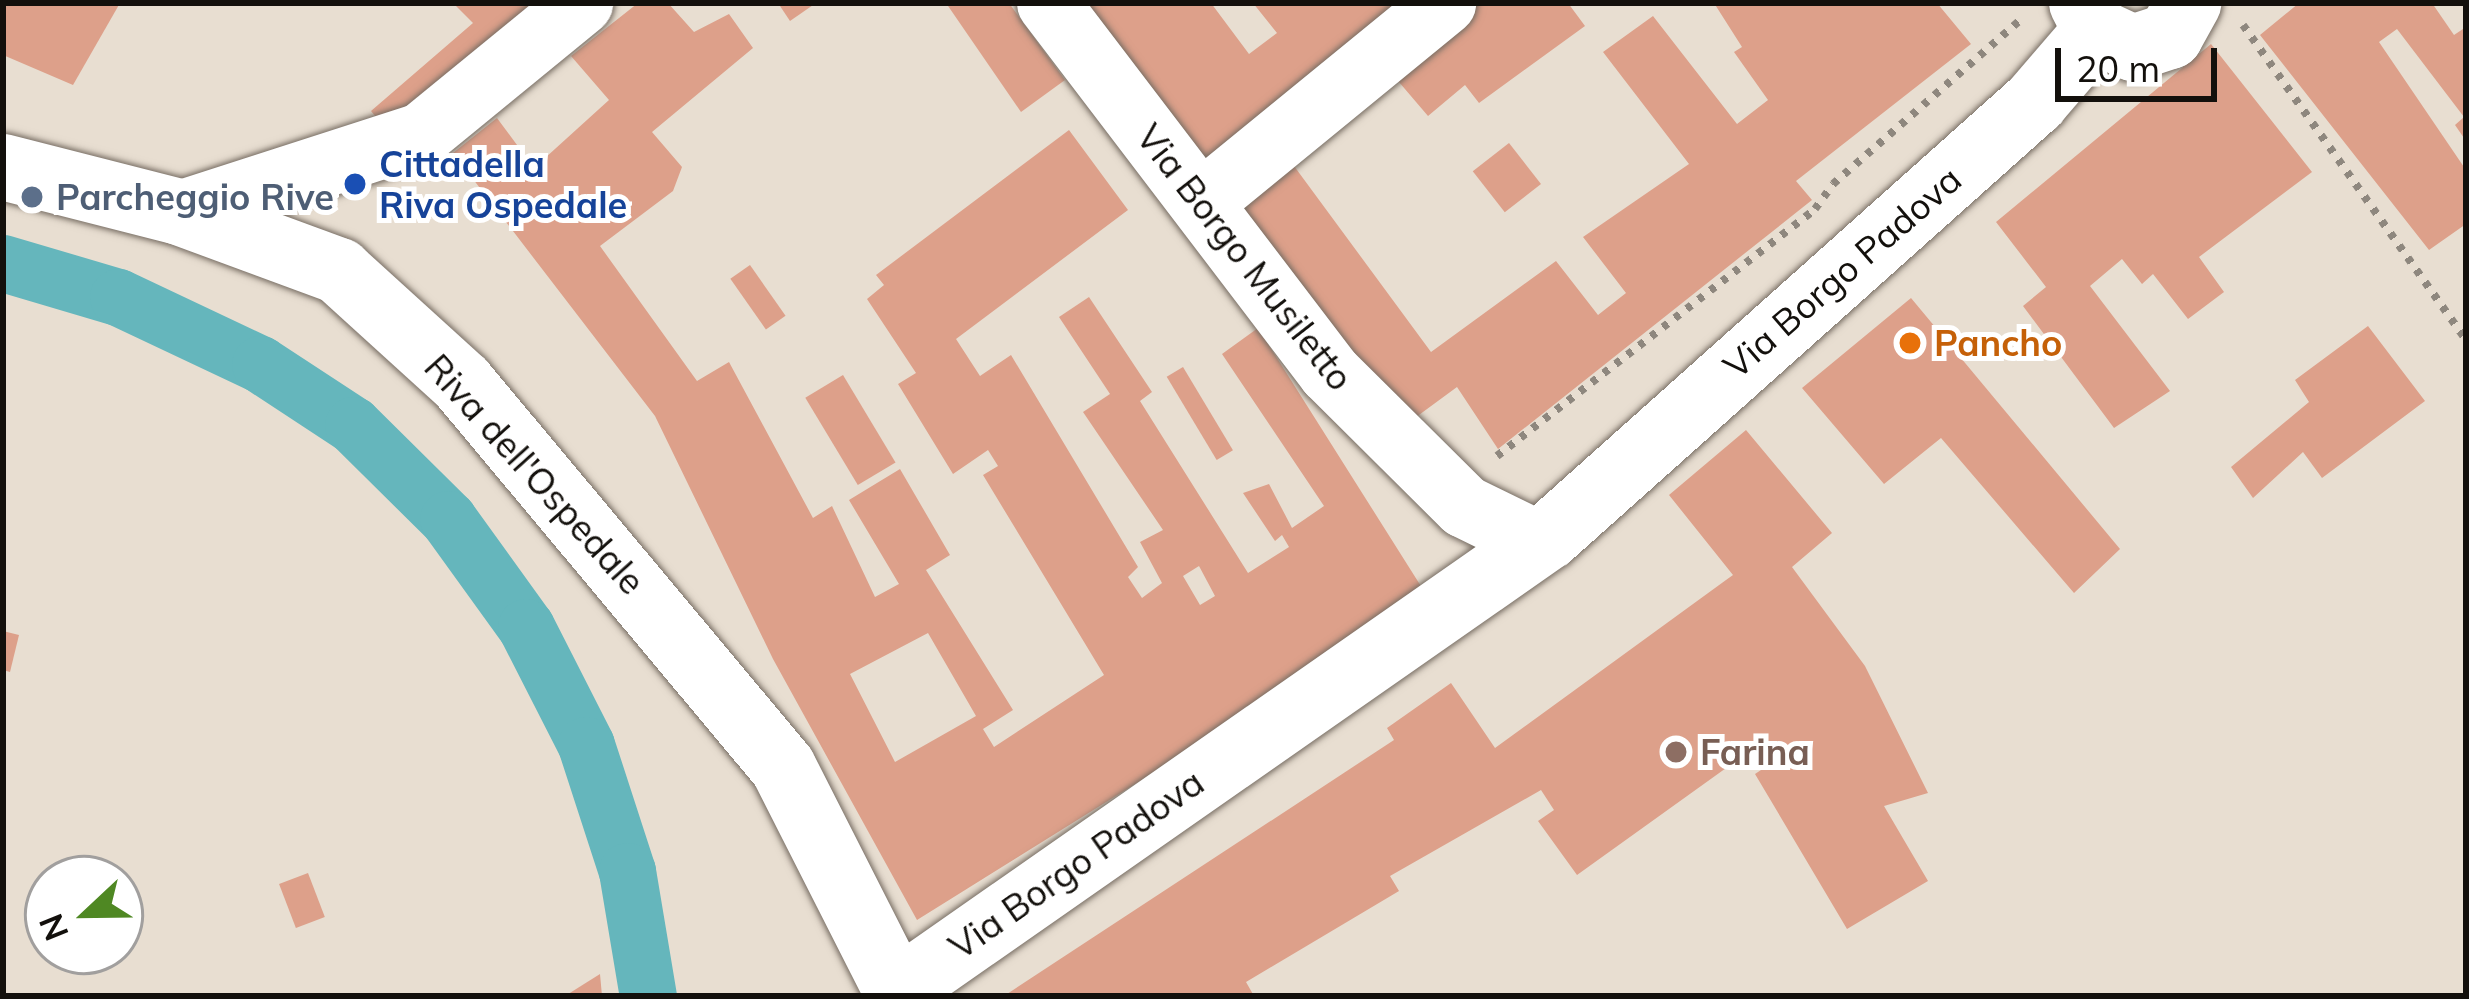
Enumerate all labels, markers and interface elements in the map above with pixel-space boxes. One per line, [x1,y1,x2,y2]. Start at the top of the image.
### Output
scale bar [2061,24,2223,98]
text: 20 m [2076,46,2160,91]
street label: Via Borgo Musiletto [1128,115,1362,399]
place label: Cittadella Riva Ospedale [379,141,627,226]
street label: Via Borgo Padova [1714,157,1970,387]
marker: Cittadella Riva Ospedale [342,171,368,197]
place label: Parcheggio Rive [56,175,334,219]
marker: Parcheggio Rive [19,184,45,210]
place label: Pancho [1934,321,2062,365]
marker: Pancho [1897,330,1923,356]
street label: Riva dell'Ospedale [416,345,654,603]
place label: Farina [1700,730,1810,774]
marker: Farina [1663,739,1689,765]
street label: Via Borgo Padova [940,760,1212,968]
north arrow [24,855,144,975]
text: N [29,908,77,947]

